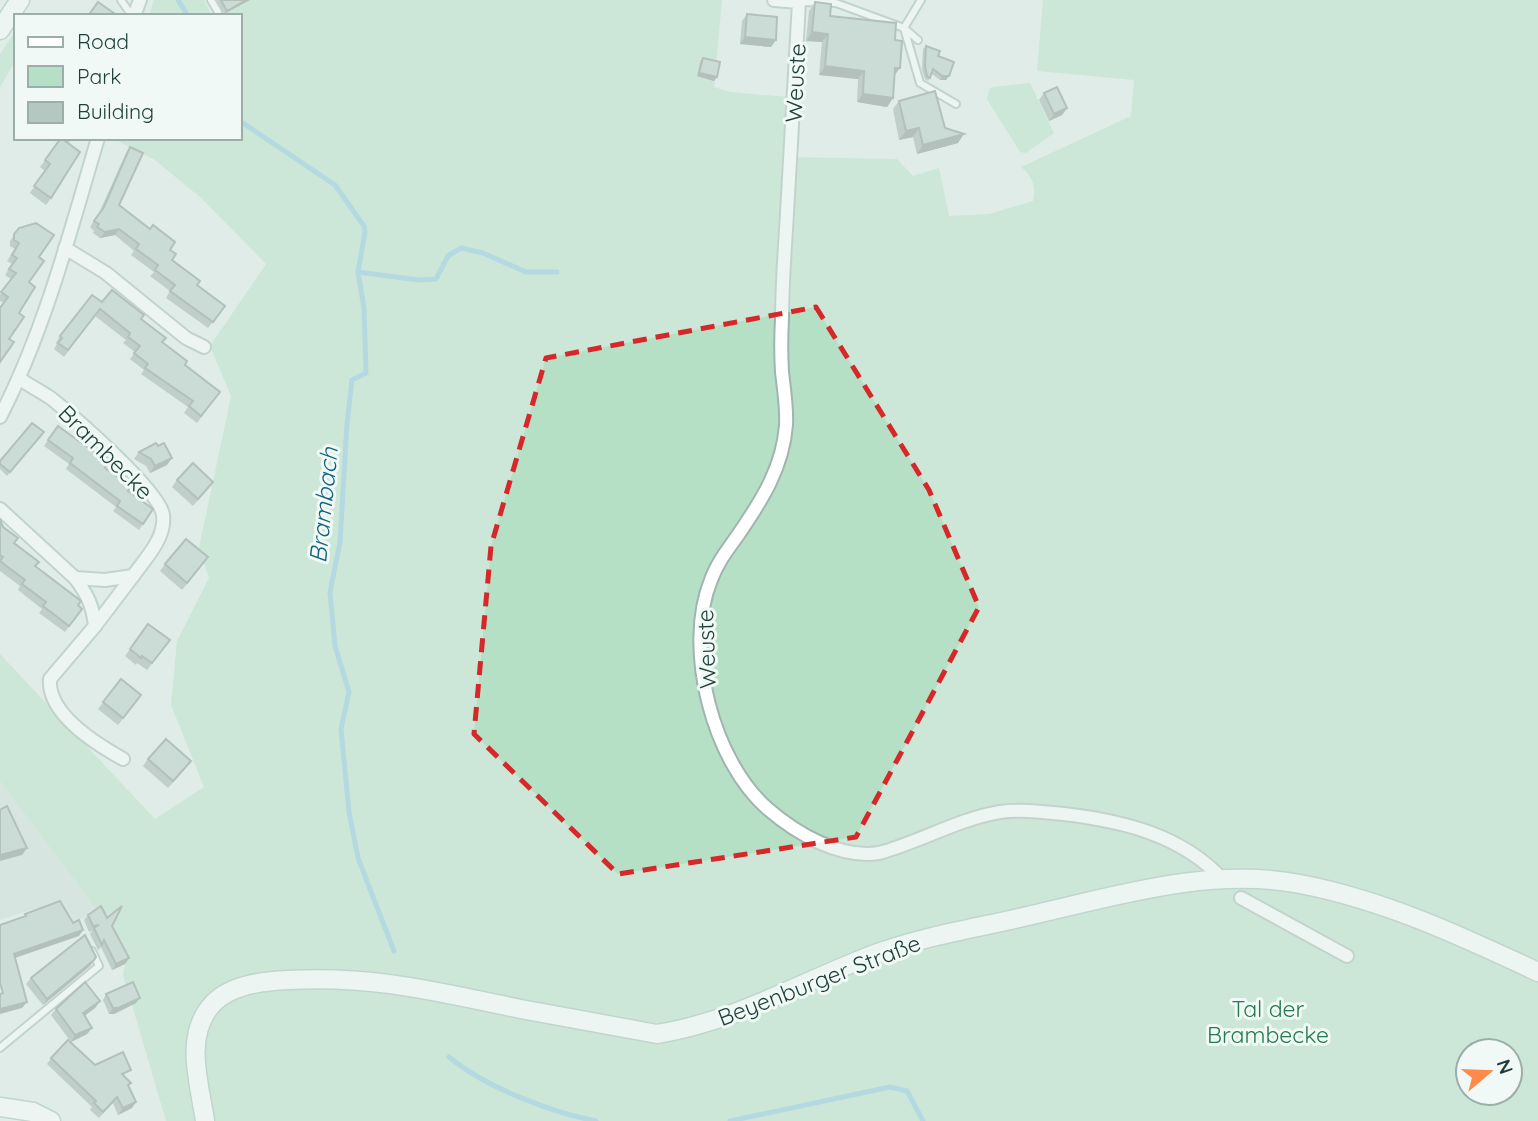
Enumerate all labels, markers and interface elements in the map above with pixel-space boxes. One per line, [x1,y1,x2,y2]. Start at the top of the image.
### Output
legend [14,14,242,140]
text: Road [77,28,129,54]
street label: Weuste [778,43,812,123]
text: Park [77,63,121,89]
text: Building [77,98,154,124]
street label: Brambecke [53,399,159,505]
water label: Brambach [302,445,344,564]
street label: Weuste [690,609,722,689]
street label: Beyenburger Straße [714,928,924,1032]
park label: Tal der Brambecke [1207,994,1329,1049]
north arrow [1454,1037,1524,1107]
text: N [1491,1056,1519,1077]

